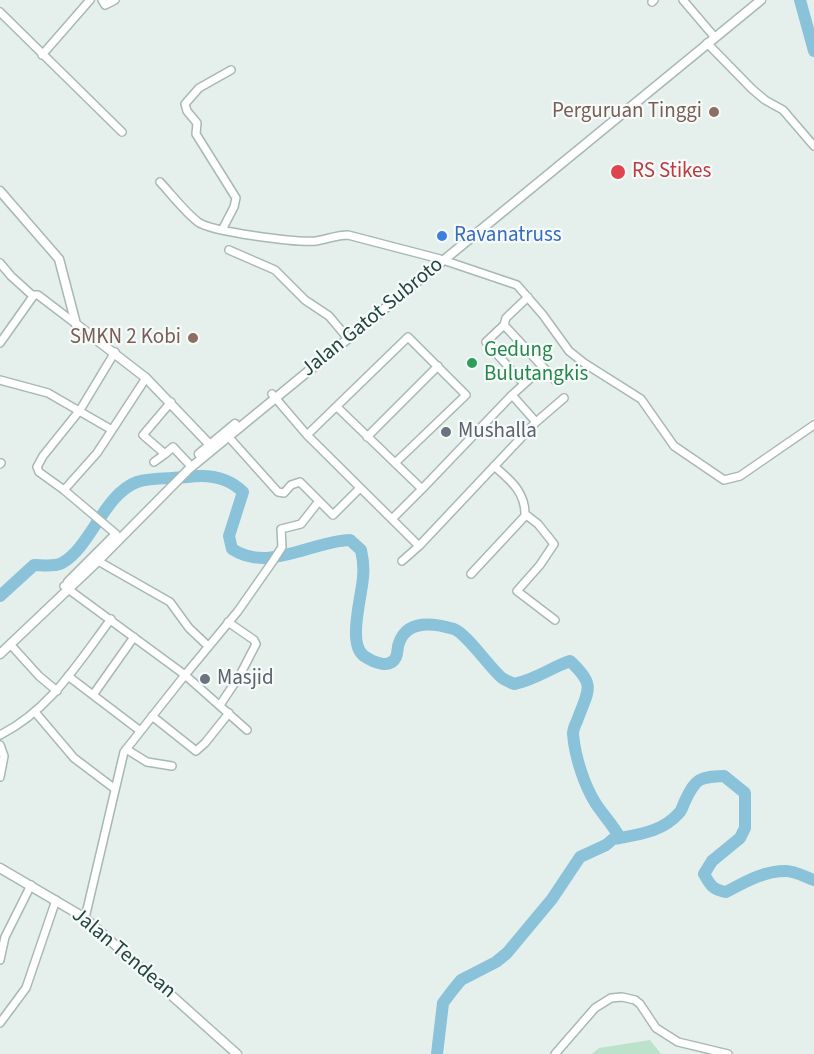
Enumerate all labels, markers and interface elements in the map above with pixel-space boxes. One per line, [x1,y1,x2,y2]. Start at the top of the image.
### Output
place label: Perguruan Tinggi [552,99,702,125]
marker: Perguruan Tinggi [707,105,721,119]
place label: RS Stikes [632,159,711,185]
marker: RS Stikes [609,163,627,181]
place label: Ravanatruss [454,223,562,249]
marker: Ravanatruss [435,229,449,243]
street label: Jalan Gatot Subroto [297,253,449,383]
place label: SMKN 2 Kobi [70,325,181,351]
marker: SMKN 2 Kobi [186,331,200,345]
place label: Gedung Bulutangkis [484,338,588,388]
marker: Gedung Bulutangkis [465,356,479,370]
place label: Mushalla [458,419,537,445]
marker: Mushalla [439,425,453,439]
place label: Masjid [217,666,274,692]
marker: Masjid [198,672,212,686]
street label: Jalan Tendean [66,903,180,1005]

